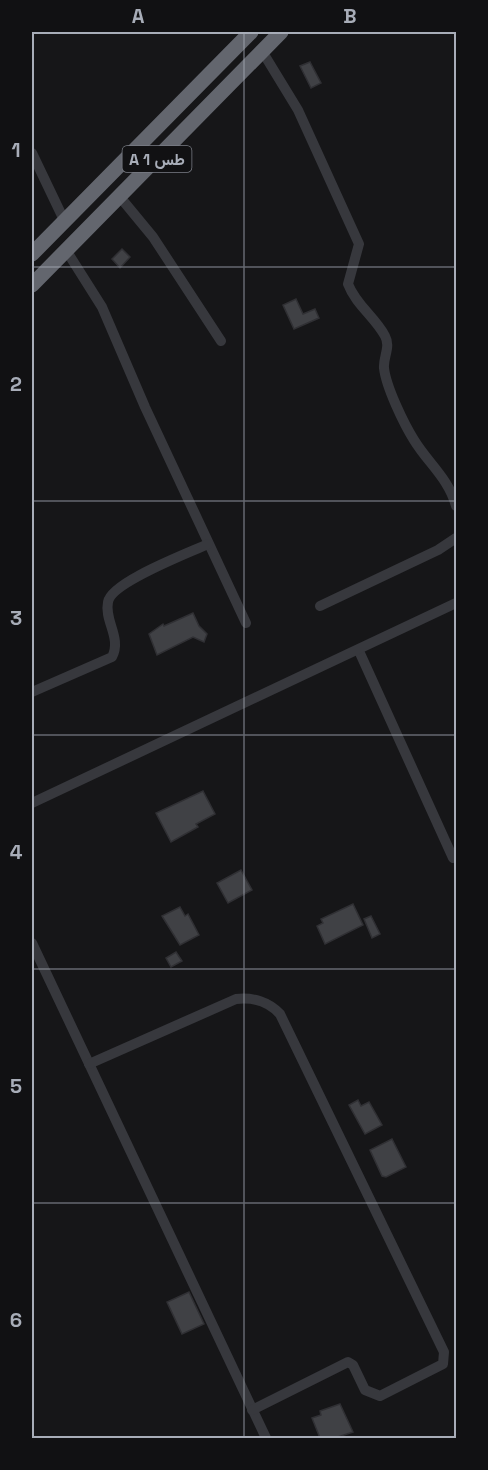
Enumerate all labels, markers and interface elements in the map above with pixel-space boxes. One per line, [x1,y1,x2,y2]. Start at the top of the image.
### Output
text: A [132,3,145,29]
text: B [343,3,357,29]
text: 1 [11,137,21,163]
road number: A 1 طس [122,146,192,172]
text: 2 [10,371,22,397]
text: 3 [10,605,22,631]
text: 4 [10,839,23,865]
text: 5 [10,1073,22,1099]
text: 6 [10,1307,22,1333]

